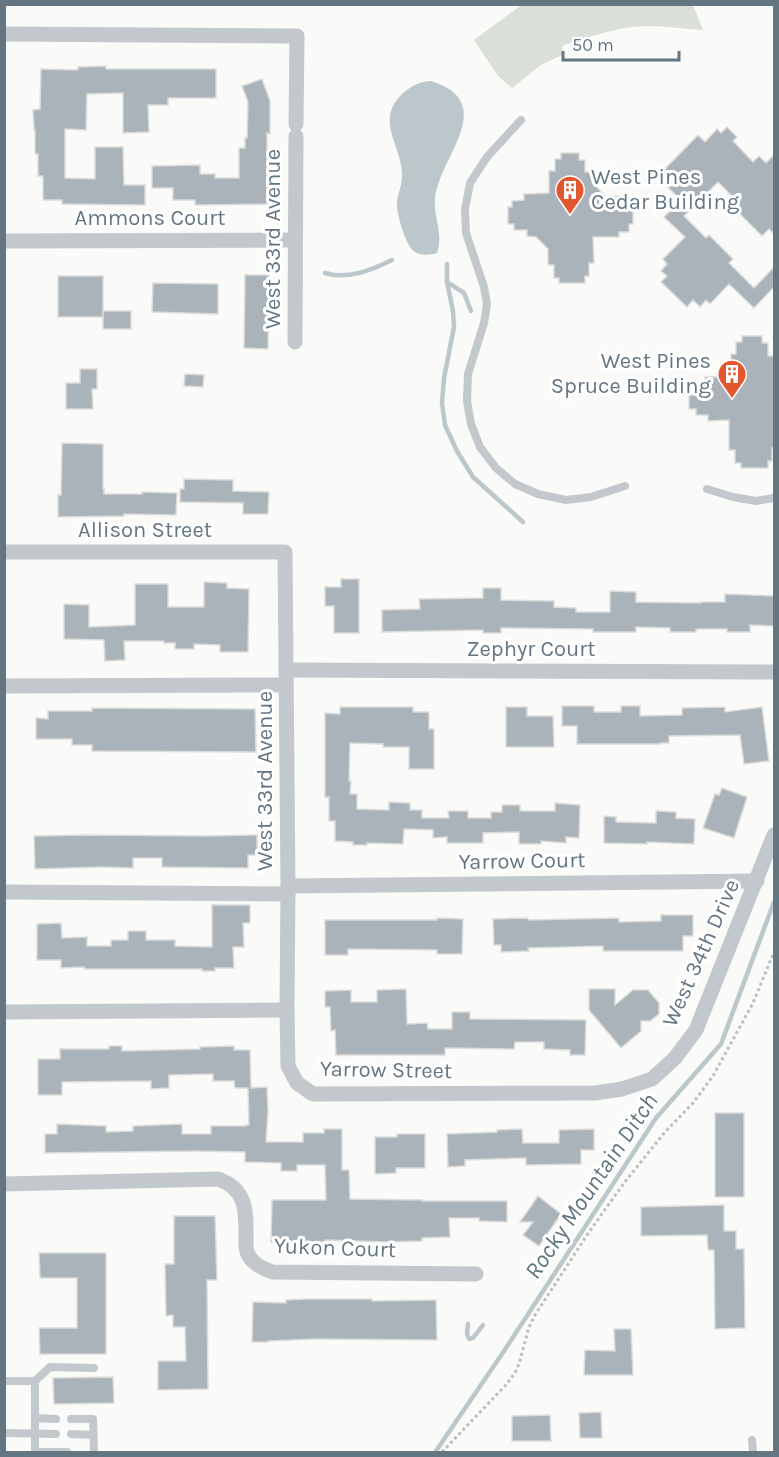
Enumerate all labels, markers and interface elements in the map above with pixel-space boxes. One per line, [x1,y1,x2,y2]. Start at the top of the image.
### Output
scale bar [563,24,678,62]
text: 50 m [572,34,614,56]
street label: West 33rd Avenue [260,149,286,329]
place label: West Pines Cedar Building [591,164,740,215]
building icon: West Pines Cedar Building [554,174,586,216]
street label: Ammons Court [75,205,225,231]
place label: West Pines Spruce Building [551,348,712,399]
building icon: West Pines Spruce Building [716,358,748,400]
street label: Allison Street [78,517,212,543]
street label: Zephyr Court [467,636,595,662]
street label: West 33rd Avenue [252,691,278,871]
street label: Yarrow Court [458,847,586,875]
street label: West 34th Drive [657,875,745,1031]
street label: Yarrow Street [320,1056,452,1084]
water label: Rocky Mountain Ditch [519,1088,663,1284]
street label: Yukon Court [274,1233,396,1263]

